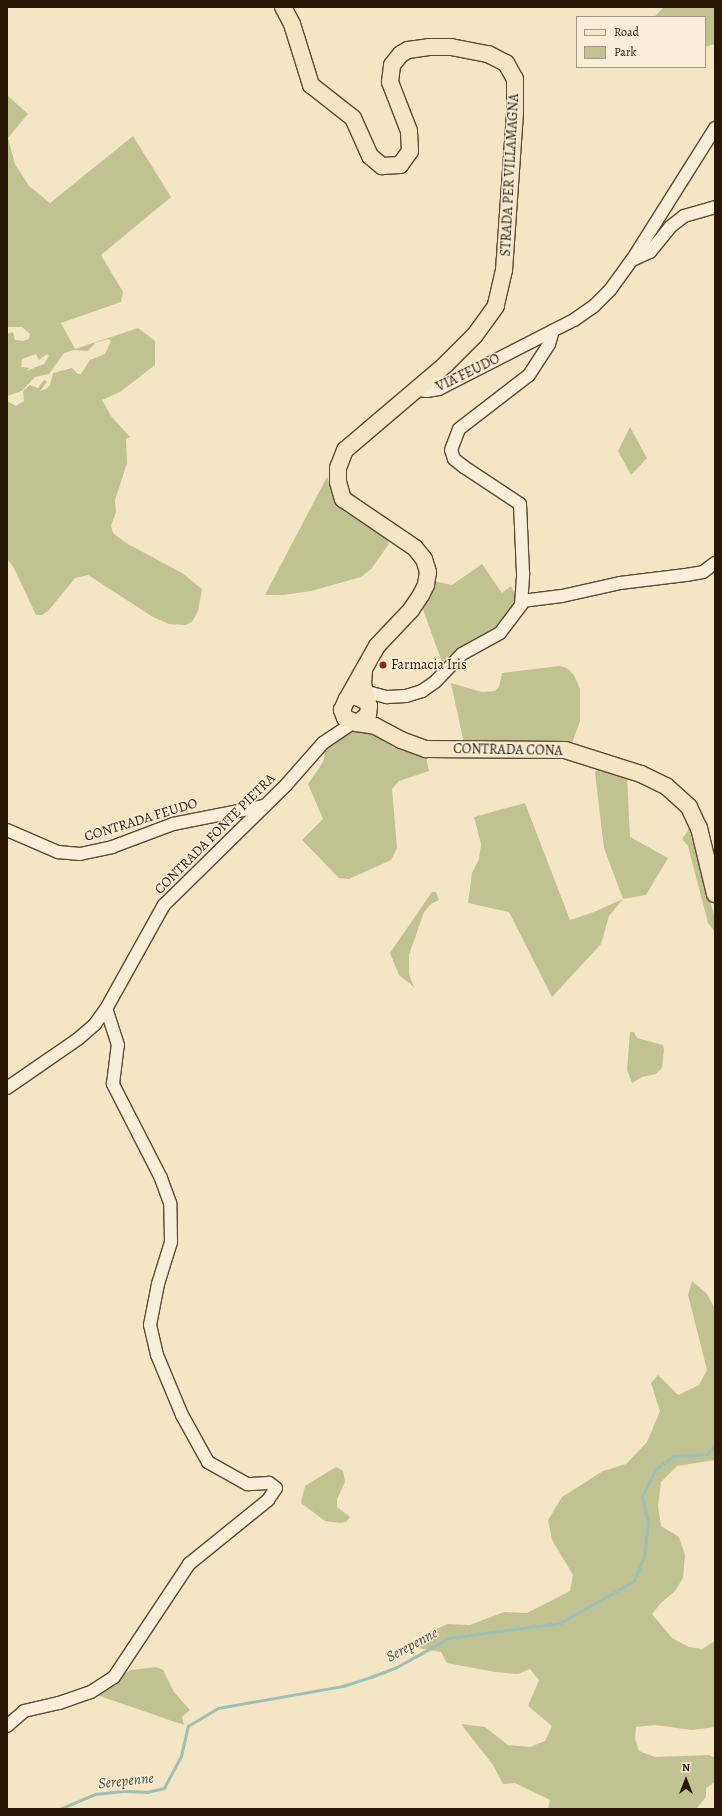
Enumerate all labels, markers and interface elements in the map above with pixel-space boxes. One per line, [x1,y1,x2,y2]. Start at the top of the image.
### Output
legend [576,16,706,68]
text: Road [614,24,639,40]
text: Park [614,44,637,60]
street label: STRADA PER VILLAMAGNA [497,93,523,257]
street label: VIA FEUDO [433,350,503,396]
place label: Farmacia Iris [391,657,467,673]
marker: Farmacia Iris [378,660,388,670]
street label: CONTRADA CONA [453,741,563,759]
street label: CONTRADA FONTE PIETRA [151,770,279,898]
street label: CONTRADA FEUDO [82,795,200,845]
water label: Serepenne [383,1624,441,1666]
north arrow [666,1760,706,1800]
text: N [682,1760,690,1775]
water label: Serepenne [97,1769,155,1793]

